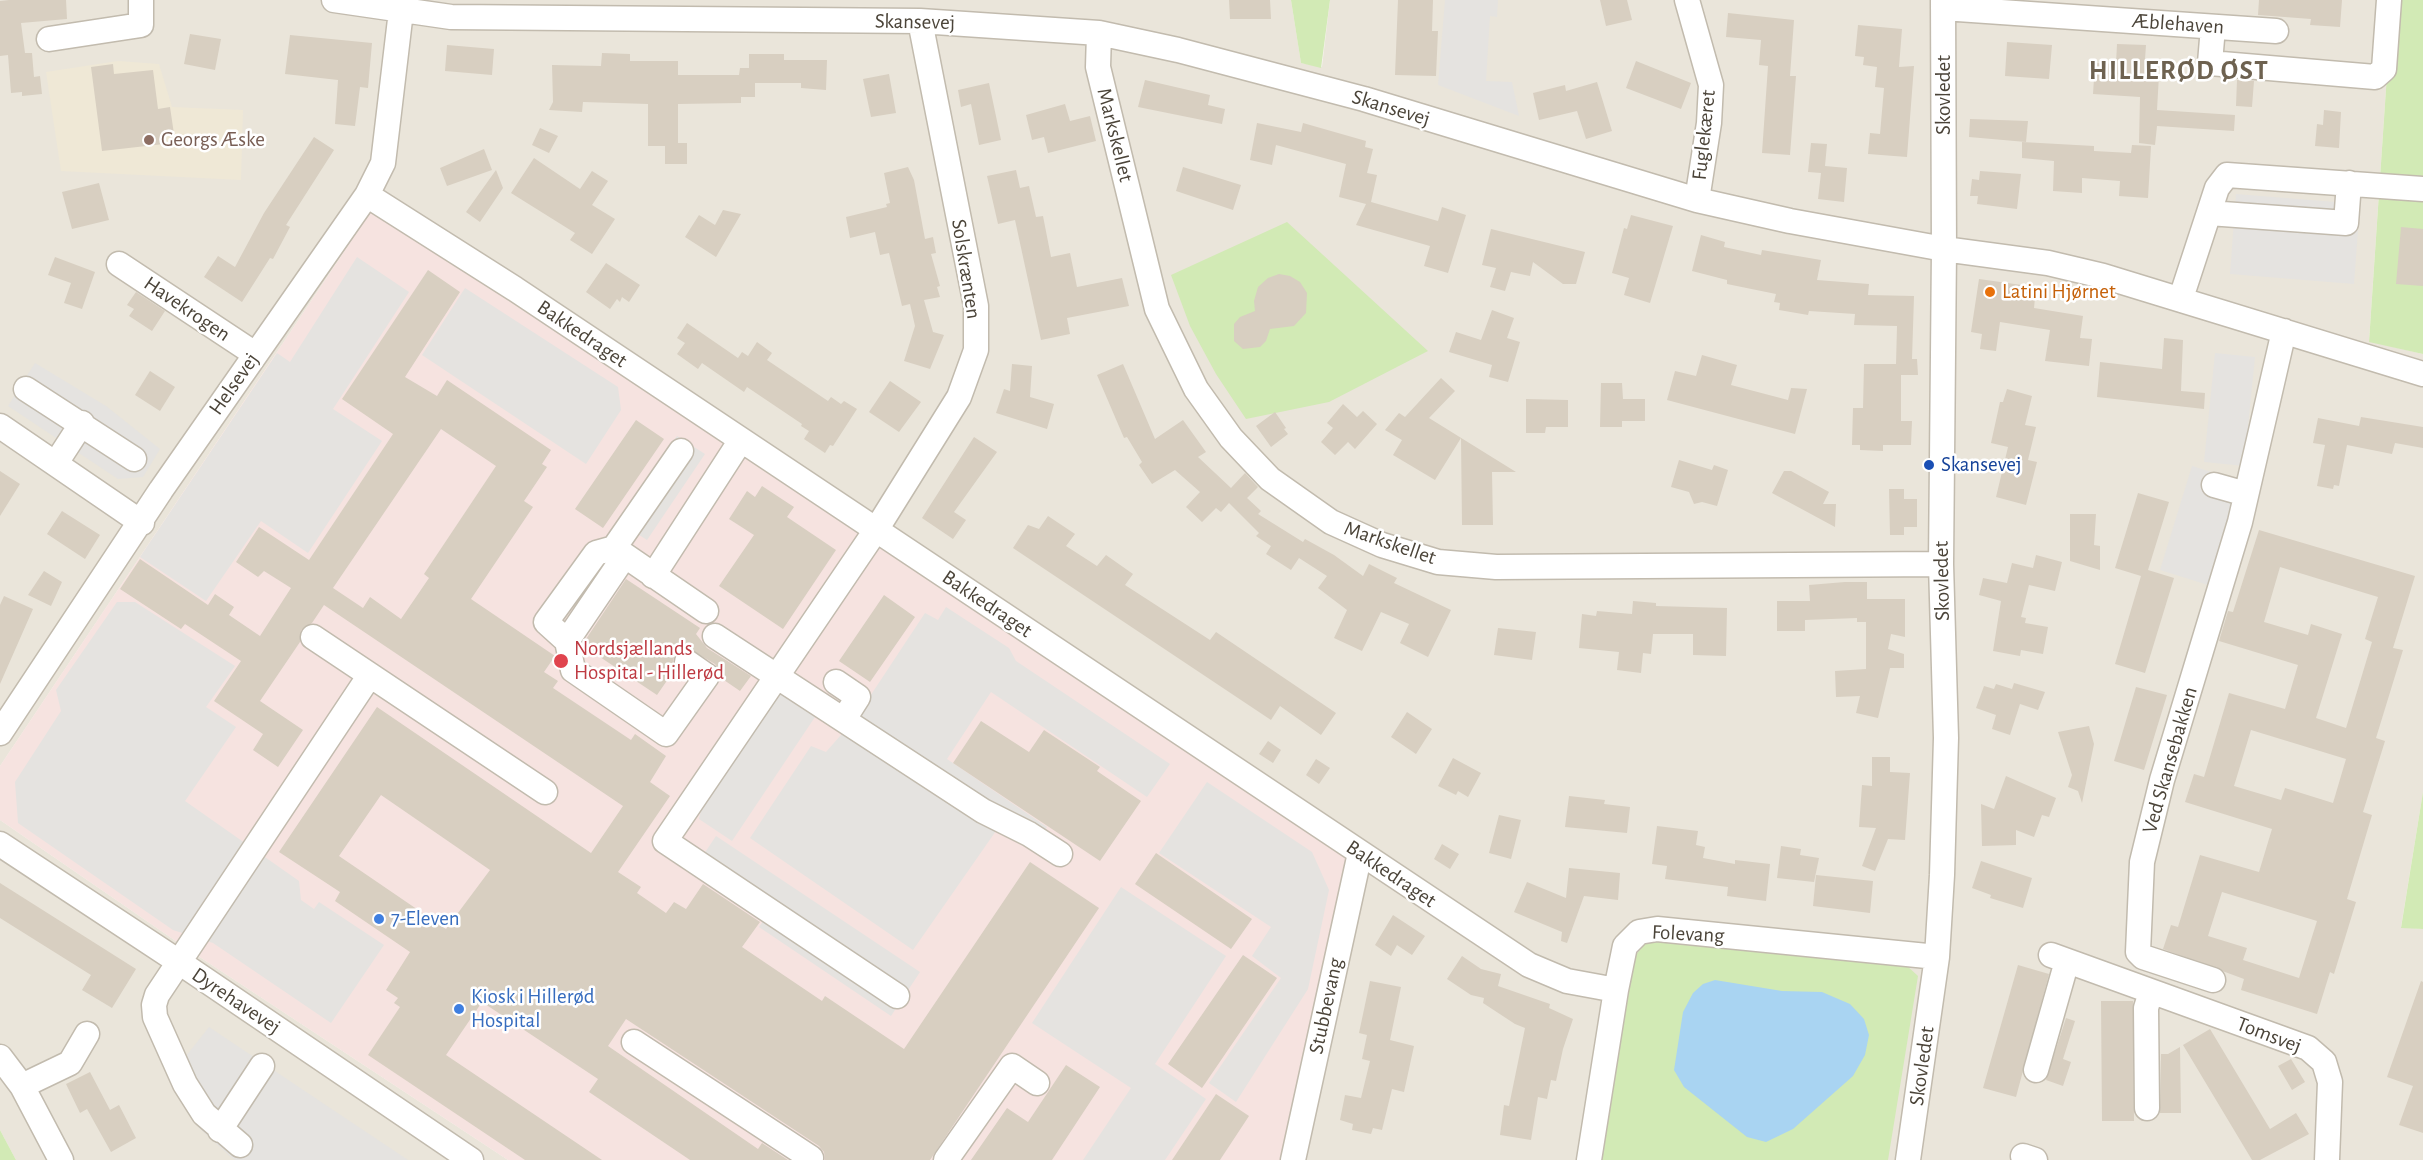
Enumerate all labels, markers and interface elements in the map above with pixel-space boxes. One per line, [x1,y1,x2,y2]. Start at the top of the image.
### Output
street label: Æblehaven [2131,8,2225,40]
street label: Skansevej [875,9,955,35]
street label: Skovledet [1931,55,1957,135]
district label: HILLERØD ØST [2089,55,2269,87]
street label: Skansevej [1349,84,1433,132]
street label: Markskellet [1091,86,1139,184]
street label: Fuglekæret [1687,89,1721,181]
place label: Georgs Æske [161,127,265,153]
marker: Georgs Æske [142,133,156,147]
street label: Solskrænten [946,217,986,321]
street label: Havekrogen [139,271,235,347]
place label: Latini Hjørnet [2002,279,2116,305]
marker: Latini Hjørnet [1983,285,1997,299]
street label: Bakkedraget [532,295,632,373]
street label: Helsevej [204,348,264,420]
place label: Skansevej [1941,452,2021,478]
marker: Skansevej [1922,458,1936,472]
street label: Markskellet [1341,516,1439,570]
street label: Skovledet [1929,541,1955,621]
street label: Bakkedraget [937,565,1037,643]
place label: Nordsjællands Hospital - Hillerød [574,636,724,686]
marker: Nordsjællands Hospital - Hillerød [552,652,570,670]
street label: Ved Skansebakken [2137,684,2203,836]
street label: Bakkedraget [1341,835,1441,913]
place label: 7-Eleven [391,906,460,932]
marker: 7-Eleven [372,912,386,926]
street label: Folevang [1651,920,1725,948]
street label: Stubbevang [1304,956,1348,1056]
street label: Dyrehavevej [187,962,285,1040]
place label: Kiosk i Hillerød Hospital [471,984,595,1034]
marker: Kiosk i Hillerød Hospital [452,1002,466,1016]
street label: Tomsvej [2233,1011,2305,1059]
street label: Skovledet [1904,1025,1940,1107]

